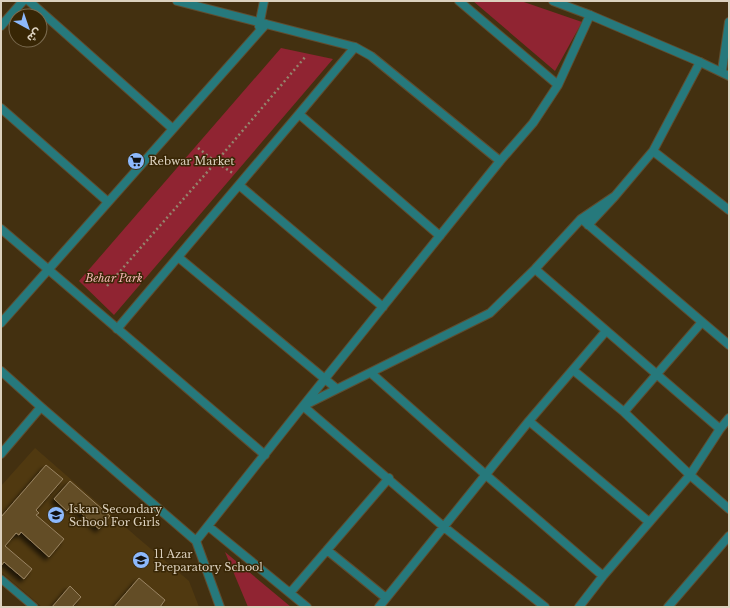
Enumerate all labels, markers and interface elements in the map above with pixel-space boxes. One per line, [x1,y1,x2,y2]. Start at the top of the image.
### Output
north arrow [8,8,48,48]
text: ش [24,25,45,46]
supermarket icon: Rebwar Market [126,151,146,171]
place label: Rebwar Market [149,154,235,168]
park label: Behar Park [84,271,143,285]
place label: Iskan Secondary School For Girls [69,502,162,529]
school or university icon: Iskan Secondary School For Girls [46,505,66,525]
place label: 11 Azar Preparatory School [154,547,263,574]
school or university icon: 11 Azar Preparatory School [131,550,151,570]

